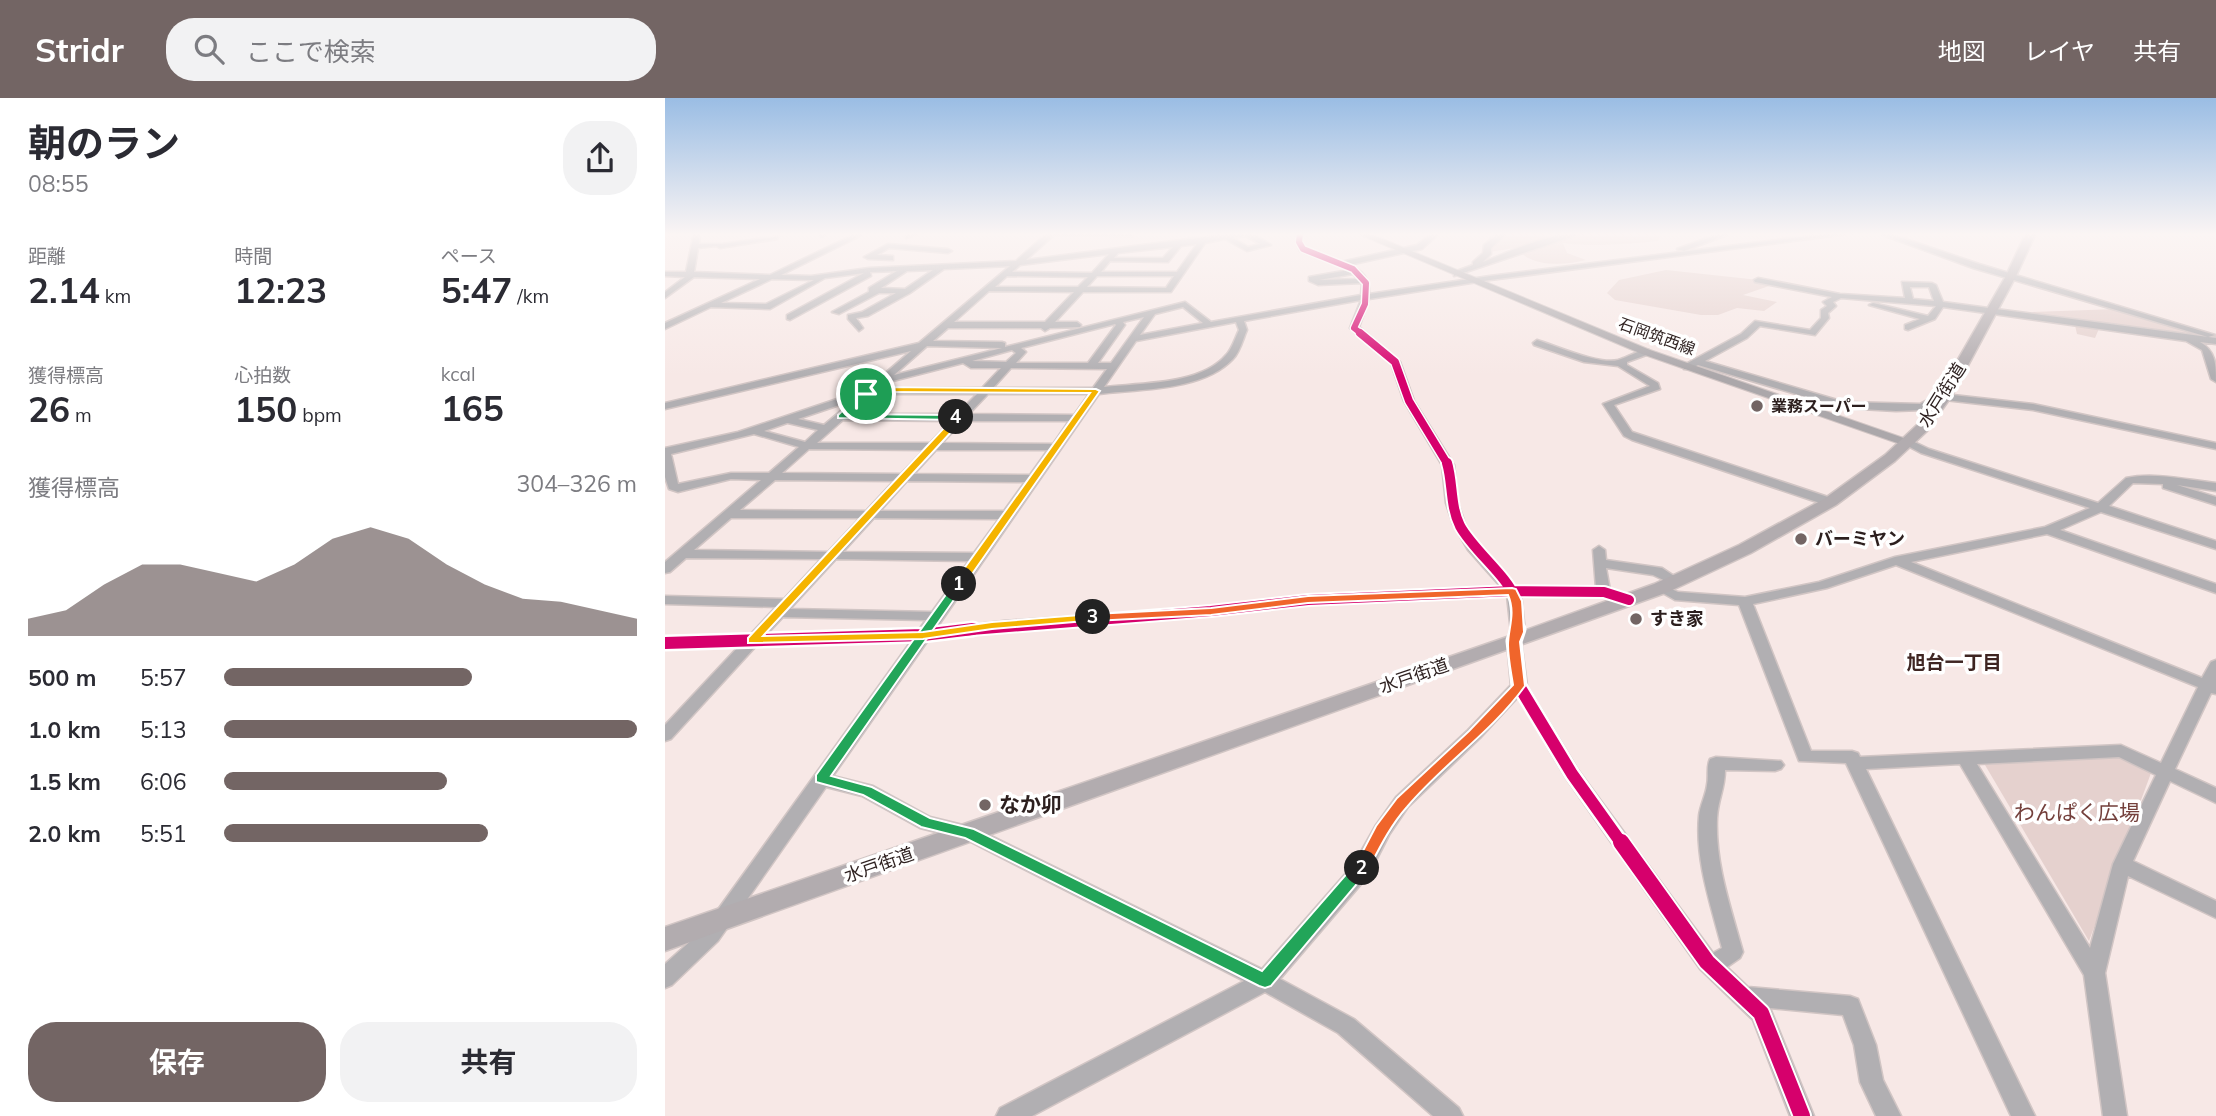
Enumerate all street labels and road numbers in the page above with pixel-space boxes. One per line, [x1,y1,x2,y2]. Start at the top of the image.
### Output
street label: 石岡筑西線 [1616,313,1698,359]
street label: 水戸街道 [1913,358,1970,431]
street label: 水戸街道 [1376,653,1452,698]
street label: 水戸街道 [841,842,917,887]

